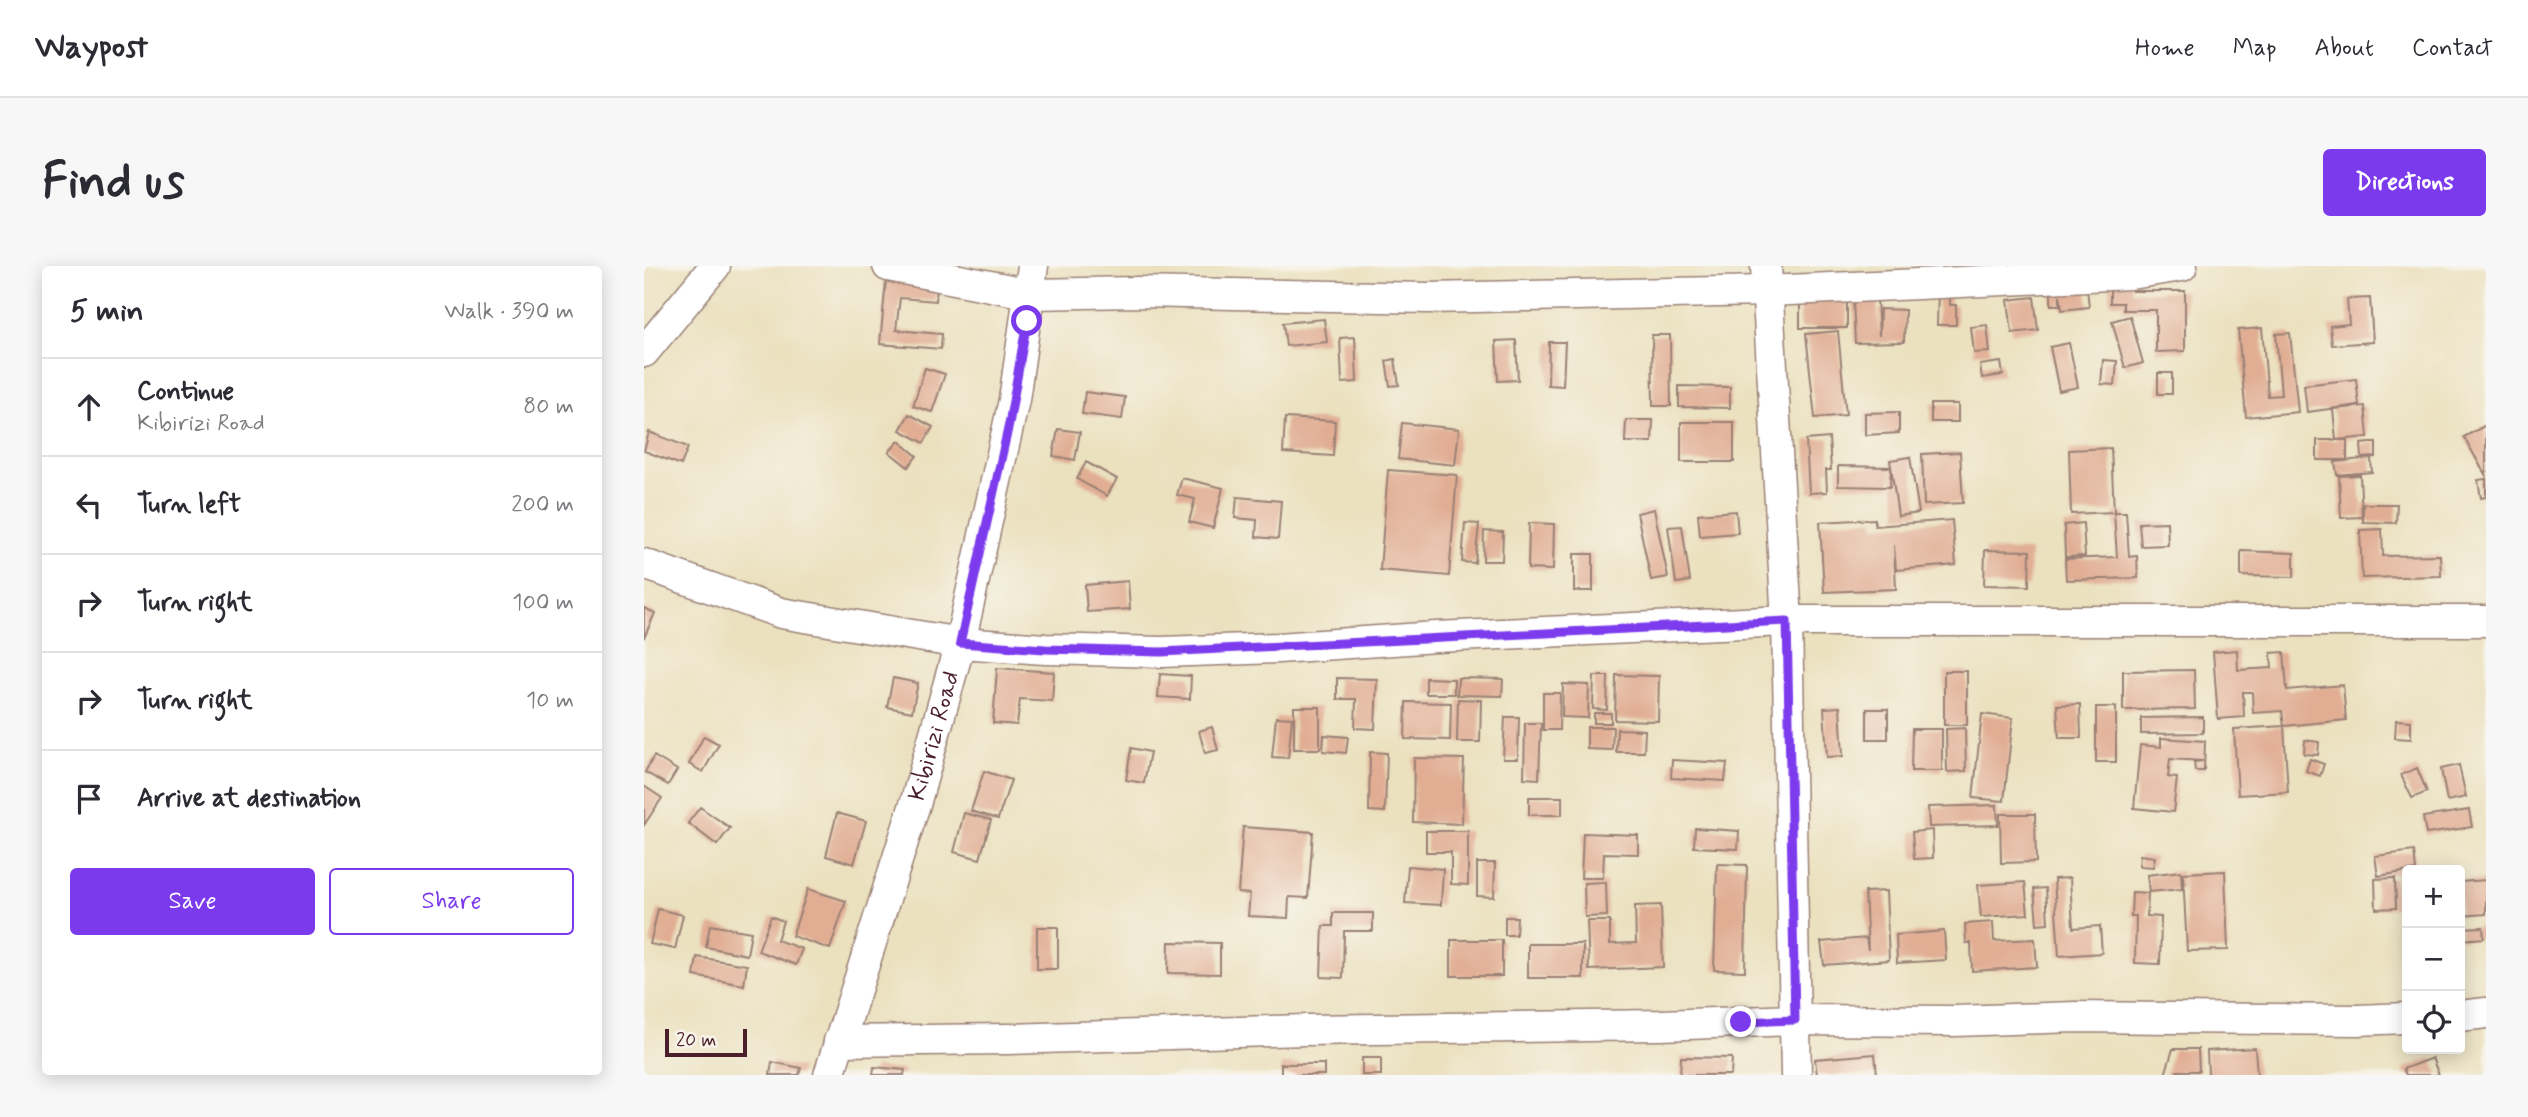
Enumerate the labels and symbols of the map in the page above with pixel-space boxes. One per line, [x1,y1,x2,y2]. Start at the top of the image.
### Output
route start [1011,305,1042,336]
street label: Kibirizi Road [901,668,967,804]
route end [1725,1006,1756,1037]
scale bar [665,1026,747,1058]

